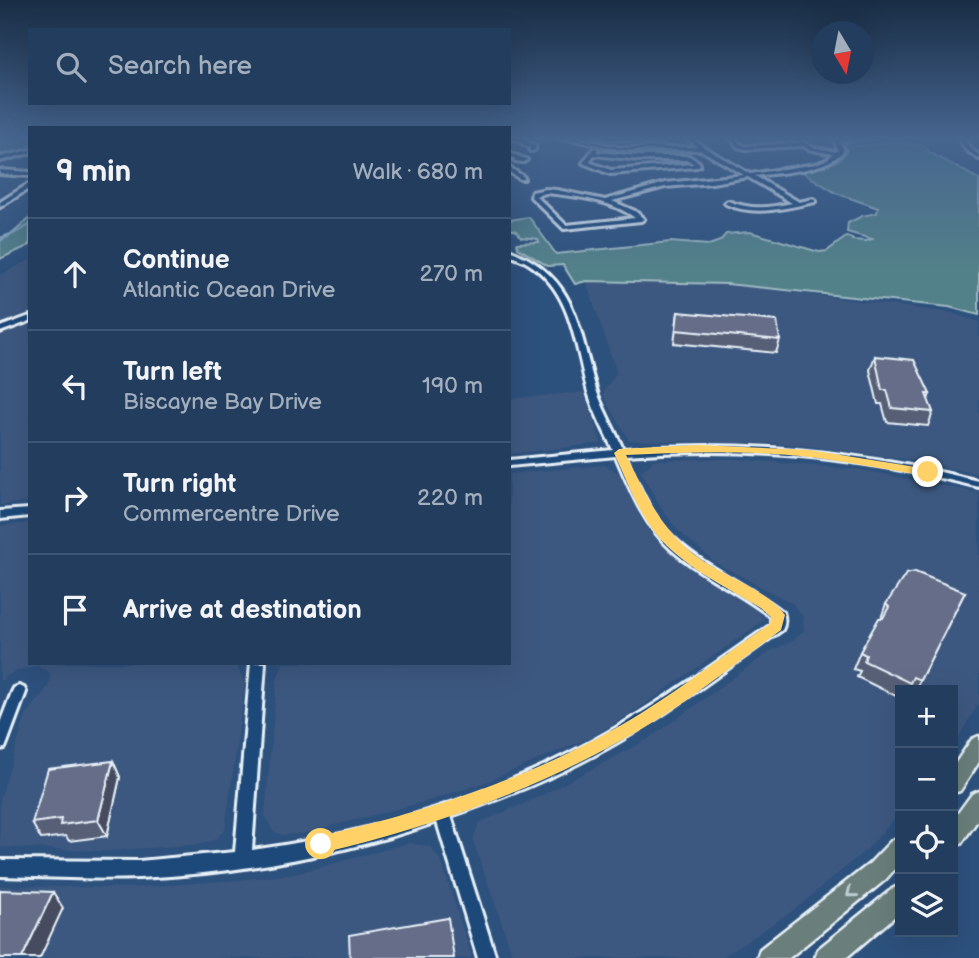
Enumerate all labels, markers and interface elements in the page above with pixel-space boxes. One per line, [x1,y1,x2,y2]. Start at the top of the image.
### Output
north arrow [811,21,874,84]
search box [28,28,511,105]
icon: search [52,48,90,86]
text: Search here [108,51,252,82]
text: 9 min [56,154,131,190]
text: Walk · 680 m [353,158,483,186]
text: Continue [123,245,230,276]
icon: ahead [56,255,94,293]
text: 270 m [419,260,483,288]
text: Atlantic Ocean Drive [123,276,335,304]
text: Turn left [123,357,222,388]
icon: left [56,367,94,405]
text: 190 m [422,372,483,400]
text: Biscayne Bay Drive [123,388,322,416]
route end [912,456,943,487]
text: Turn right [123,469,236,500]
icon: right [56,479,94,517]
text: 220 m [417,484,483,512]
text: Commercentre Drive [123,500,340,528]
icon: arrive [56,591,94,629]
text: Arrive at destination [123,595,362,626]
map controls [895,685,958,937]
button: + [895,685,958,748]
button: − [895,748,958,811]
button: locate [895,811,958,874]
route start [305,828,336,859]
button: layers [895,874,958,937]
one-way arrow [846,885,858,898]

